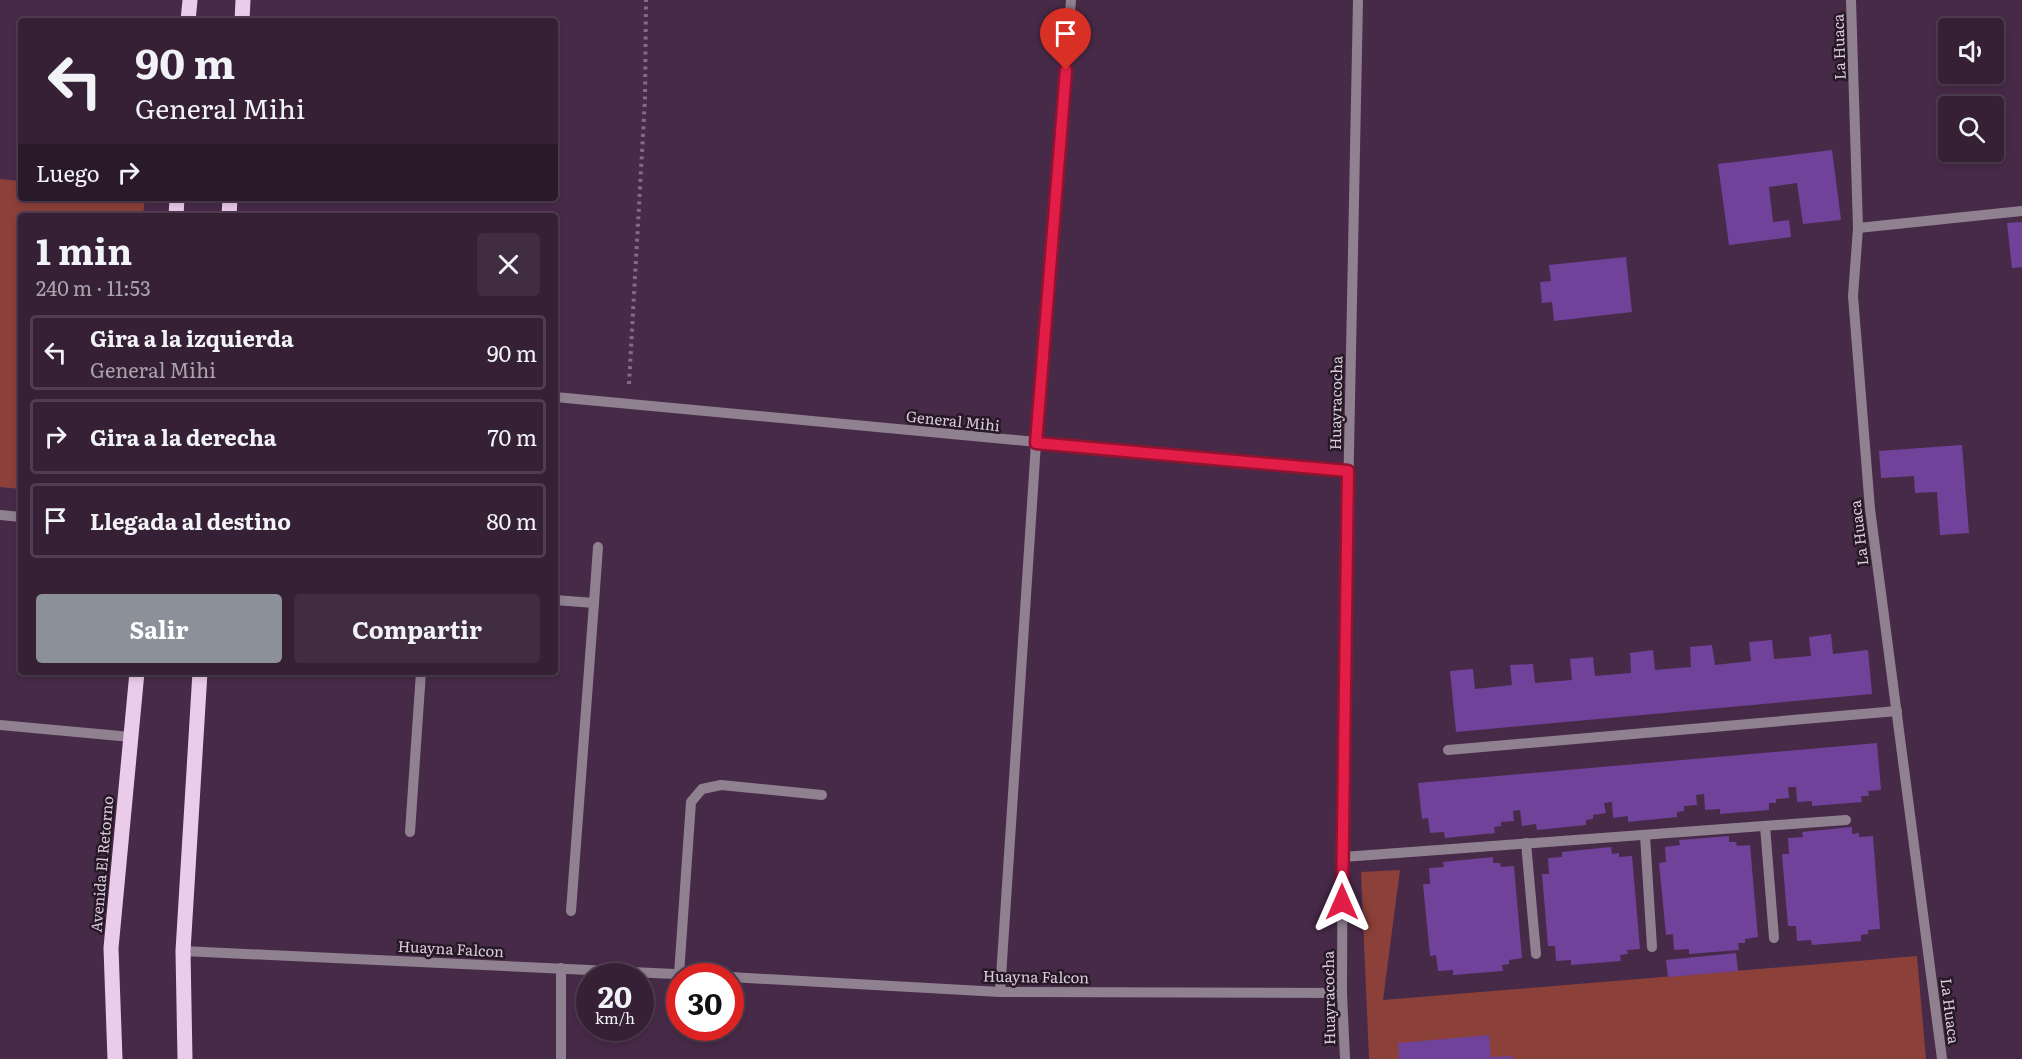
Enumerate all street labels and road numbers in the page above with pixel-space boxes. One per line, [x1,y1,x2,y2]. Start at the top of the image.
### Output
street label: La Huaca [1825,13,1851,80]
street label: Huayracocha [1323,355,1347,450]
street label: General Mihi [905,404,1001,436]
street label: La Huaca [1842,498,1873,567]
street label: Avenida El Retorno [84,795,118,933]
street label: Huayna Falcon [397,934,505,962]
street label: Huayracocha [1316,950,1340,1045]
street label: Huayna Falcon [983,964,1089,988]
street label: La Huaca [1936,977,1967,1046]

